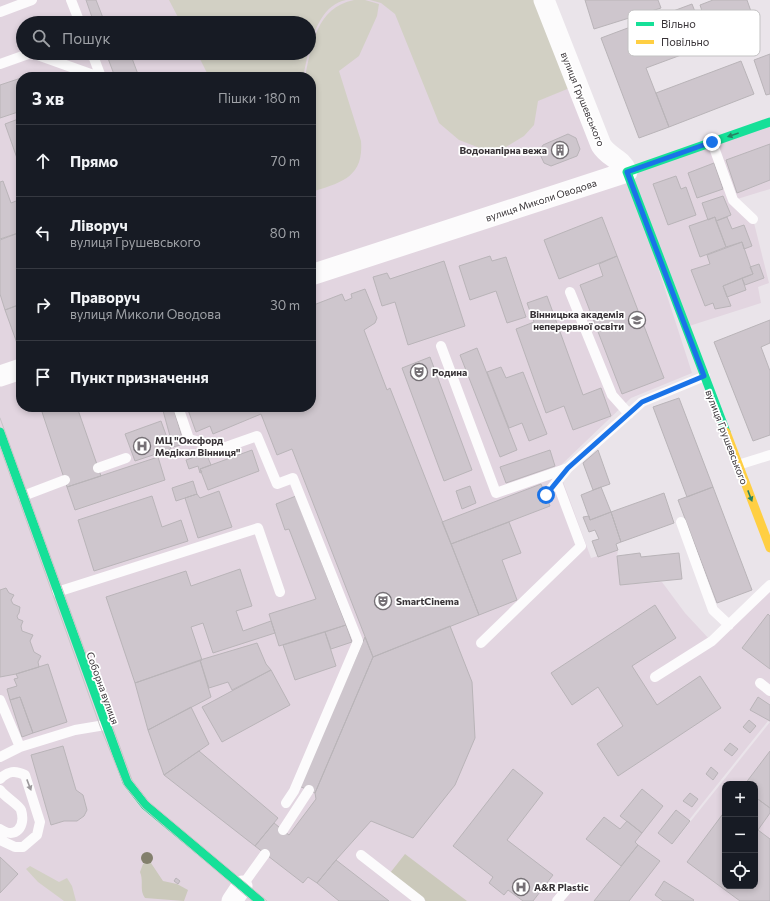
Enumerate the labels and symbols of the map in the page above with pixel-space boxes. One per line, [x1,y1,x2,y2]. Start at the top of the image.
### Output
legend [628,10,760,56]
text: Вільно [661,17,696,30]
text: Повільно [661,35,710,48]
street label: вулиця Грушевського [559,50,607,148]
one-way arrow [727,132,739,138]
route end [703,133,721,151]
building icon: Водонапірна вежа [550,140,570,160]
place label: Водонапірна вежа [459,144,547,156]
street label: вулиця Миколи Оводова [484,176,598,224]
place label: Вінницька академія неперервної освіти [530,308,624,332]
school or university icon: Вінницька академія неперервної освіти [627,310,647,330]
theatre icon: Родина [409,362,429,382]
place label: Родина [432,366,467,378]
street label: вулиця Грушевського [703,388,751,486]
place label: МЦ "Оксфорд Медікал Вінниця" [155,434,240,458]
hospital icon: МЦ "Оксфорд Медікал Вінниця" [132,436,152,456]
route start [537,486,555,504]
one-way arrow [747,491,753,503]
theatre icon: SmartCinema [373,591,393,611]
place label: SmartCinema [396,595,459,607]
street label: Соборна вулиця [84,650,122,726]
one-way arrow [26,780,32,792]
hospital icon: A&R Plastic [511,877,531,897]
place label: A&R Plastic [534,881,589,893]

